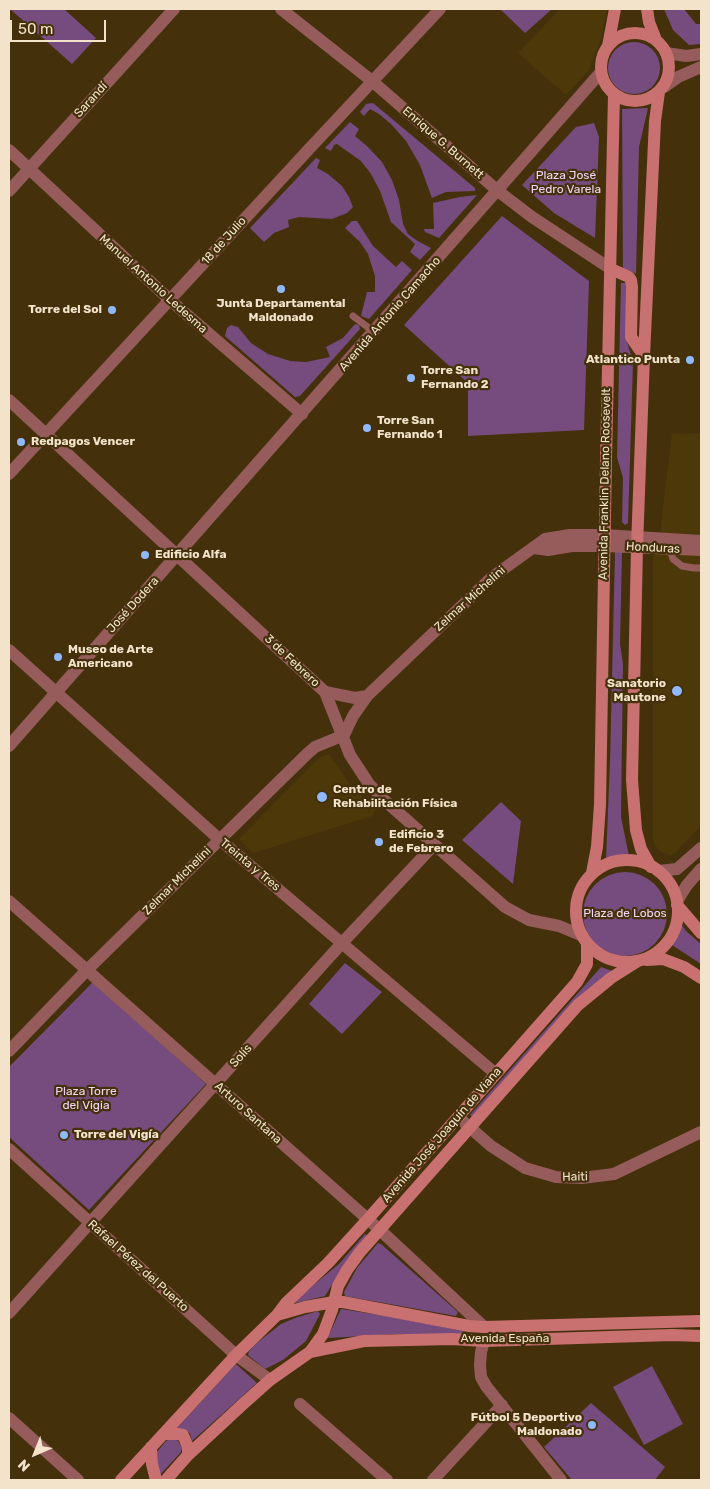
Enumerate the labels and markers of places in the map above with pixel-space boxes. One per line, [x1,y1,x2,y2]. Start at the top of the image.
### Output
marker: Junta Departamental Maldonado [275,283,287,295]
place label: Junta Departamental Maldonado [216,297,346,325]
place label: Torre del Sol [28,303,102,317]
marker: Torre del Sol [106,304,118,316]
place label: Atlantico Punta [586,353,680,367]
marker: Atlantico Punta [684,354,696,366]
place label: Torre San Fernando 2 [421,364,489,392]
marker: Torre San Fernando 2 [405,372,417,384]
place label: Torre San Fernando 1 [377,414,443,442]
marker: Torre San Fernando 1 [361,422,373,434]
place label: Redpagos Vencer [31,435,135,449]
marker: Redpagos Vencer [15,436,27,448]
place label: Edificio Alfa [155,548,226,562]
marker: Edificio Alfa [139,549,151,561]
place label: Museo de Arte Americano [68,643,153,671]
marker: Museo de Arte Americano [52,651,64,663]
place label: Sanatorio Mautone [607,677,666,705]
marker: Sanatorio Mautone [670,684,684,698]
place label: Centro de Rehabilitación Física [333,783,457,811]
marker: Centro de Rehabilitación Física [315,790,329,804]
place label: Edificio 3 de Febrero [389,828,454,856]
marker: Edificio 3 de Febrero [373,836,385,848]
place label: Torre del Vigía [74,1128,159,1142]
marker: Torre del Vigía [58,1129,70,1141]
place label: Fútbol 5 Deportivo Maldonado [471,1411,582,1439]
marker: Fútbol 5 Deportivo Maldonado [586,1419,598,1431]

